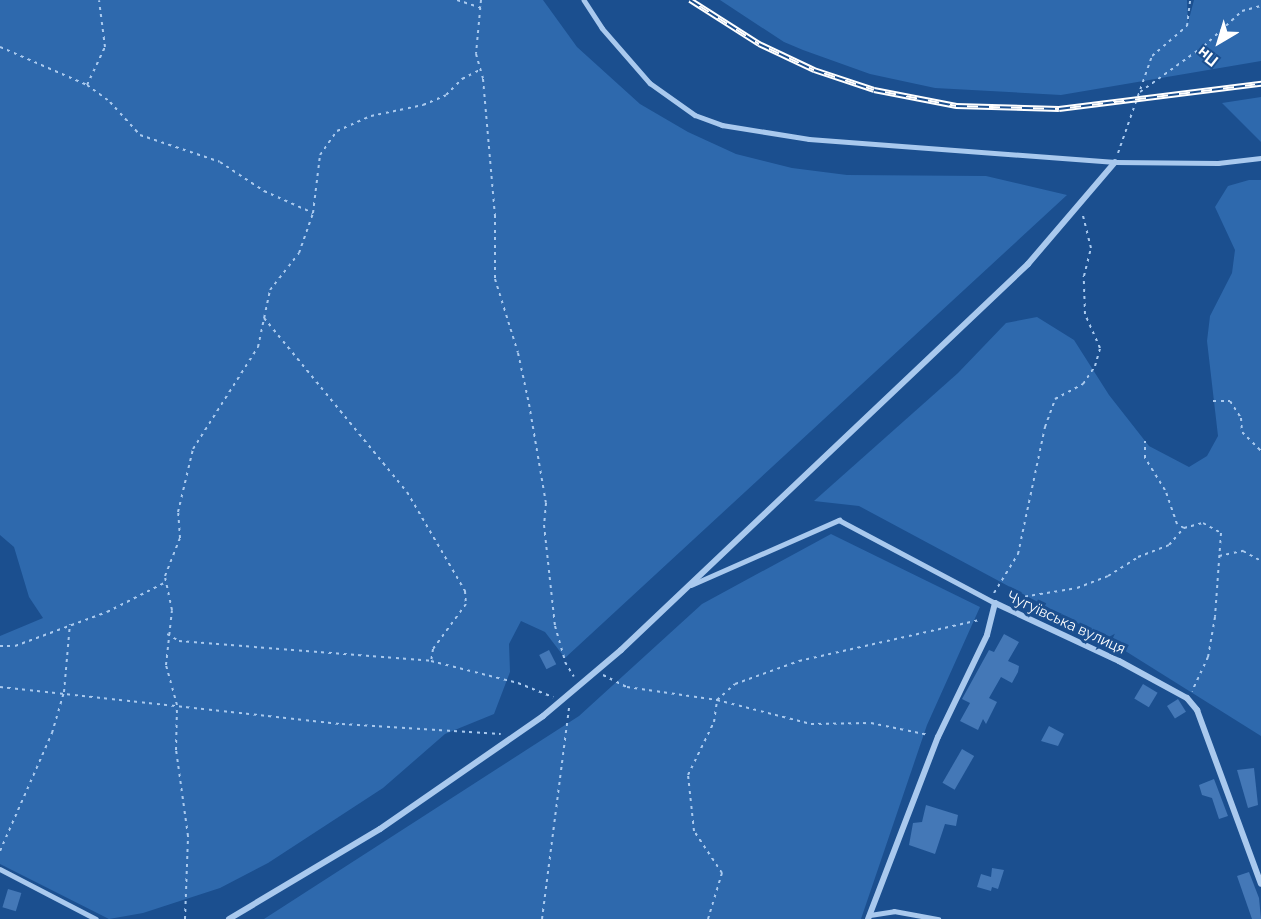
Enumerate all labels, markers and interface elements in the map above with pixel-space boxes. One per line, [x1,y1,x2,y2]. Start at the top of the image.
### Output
north arrow [1189,12,1249,72]
text: Пн [1193,43,1222,71]
street label: Чугуївська вулиця [1004,588,1128,658]

